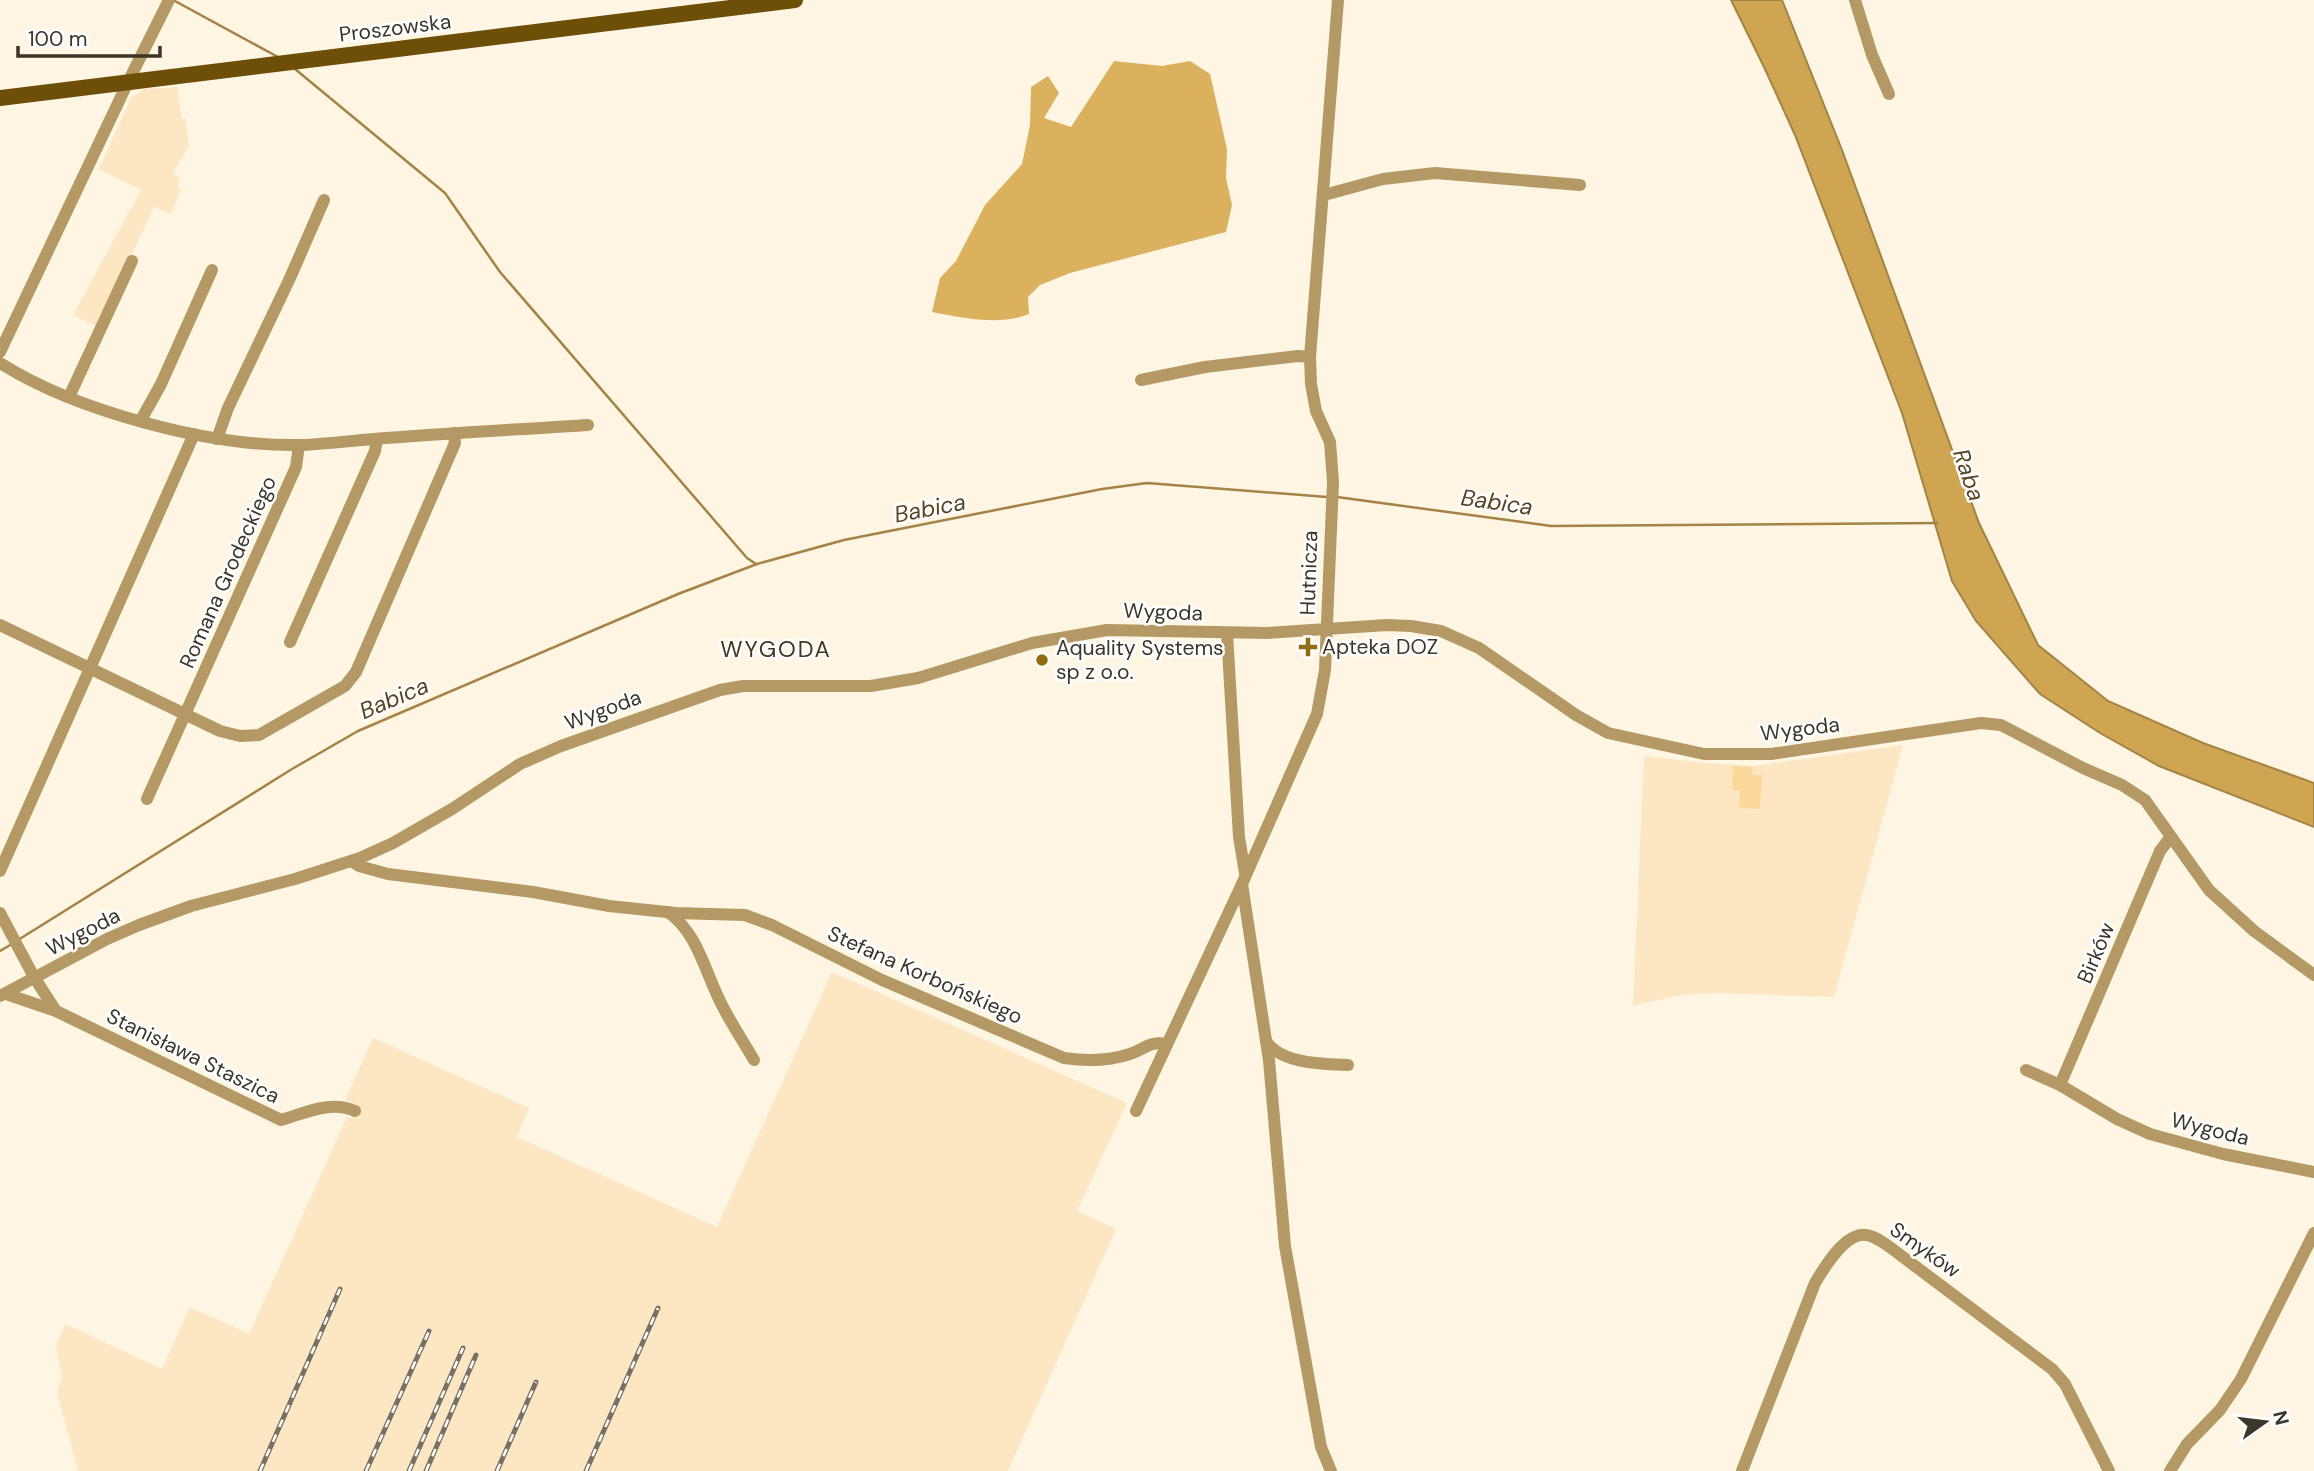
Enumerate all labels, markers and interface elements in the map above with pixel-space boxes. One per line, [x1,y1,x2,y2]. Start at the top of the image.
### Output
street label: Proszowska [337,7,453,49]
scale bar [18,14,159,58]
text: 100 m [28,25,88,53]
water label: Raba [1946,445,1992,505]
street label: Romana Grodeckiego [173,471,283,673]
water label: Babica [1459,482,1535,522]
water label: Babica [892,486,968,530]
street label: Hutnicza [1294,530,1324,616]
street label: Wygoda [1123,597,1203,627]
place label: Apteka DOZ [1322,633,1438,661]
district label: WYGODA [720,634,832,664]
place label: Aquality Systems sp z o.o. [1056,634,1224,686]
marker: Apteka DOZ [1300,639,1316,655]
marker: Aquality Systems sp z o.o. [1034,652,1050,668]
water label: Babica [355,670,433,726]
street label: Wygoda [561,683,645,737]
street label: Wygoda [1759,710,1841,748]
street label: Wygoda [41,901,125,963]
street label: Birków [2071,918,2121,988]
street label: Stefana Korbońskiego [823,919,1027,1031]
street label: Stanisława Staszica [102,1002,284,1110]
street label: Wygoda [2168,1106,2252,1152]
street label: Smyków [1884,1216,1966,1284]
north arrow [2230,1387,2300,1457]
text: N [2267,1408,2295,1428]

